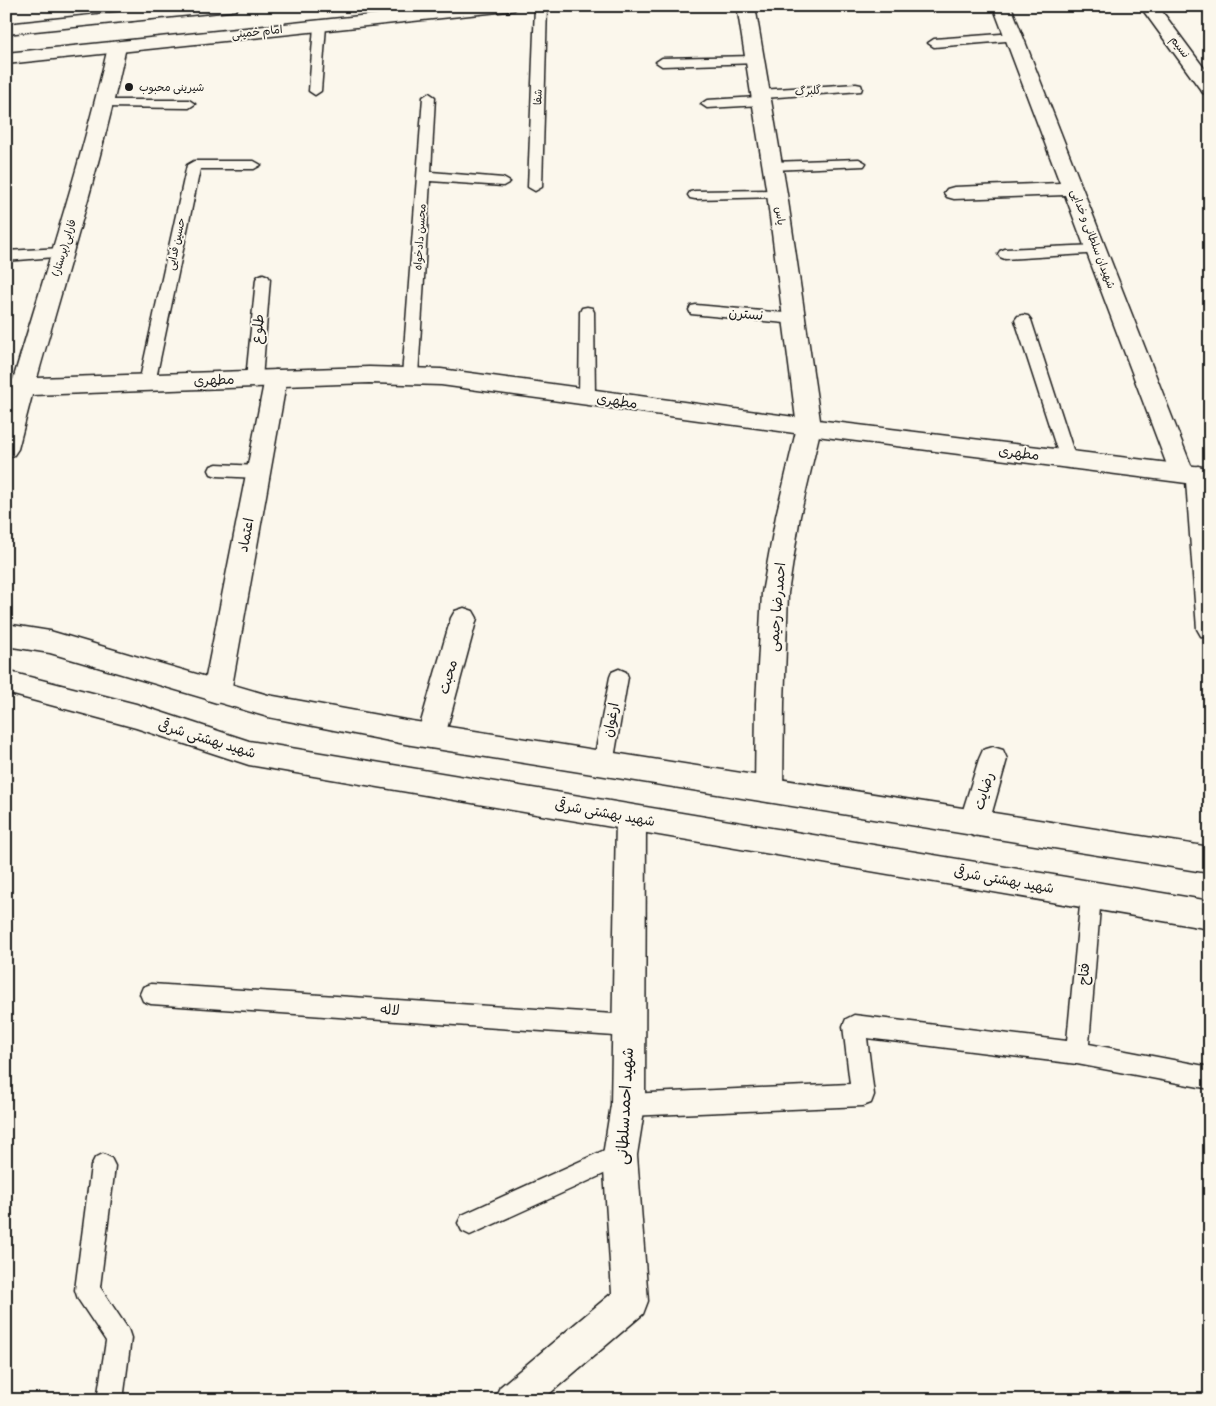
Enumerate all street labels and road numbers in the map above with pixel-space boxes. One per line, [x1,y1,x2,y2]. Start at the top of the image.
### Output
street label: امام خمینی [231,23,283,43]
street label: نسیم [1166,34,1192,62]
street label: گلبرگ [794,84,822,99]
street label: شفا [531,89,545,105]
street label: شهیدان سلطانی و خدایی [1067,187,1118,291]
street label: محسن دادخواه [411,203,430,271]
street label: یاس [772,206,788,226]
street label: حسین فدایی [164,217,189,272]
street label: (پرستار)فارابی [49,218,80,279]
street label: نسترن [728,304,764,324]
street label: طلوع [248,313,270,345]
street label: مطهری [193,371,235,389]
street label: مطهری [595,390,639,412]
street label: مطهری [998,442,1040,464]
street label: اعتماد [234,516,258,554]
street label: احمدرضا رحیمی [765,562,789,652]
street label: محبت [435,658,461,696]
street label: ارغوان [599,701,623,739]
street label: شهید بهشتی شرقی [156,716,258,762]
street label: رضایت [970,770,998,812]
street label: شهید بهشتی شرقی [554,796,656,830]
street label: شهید بهشتی شرقی [953,863,1055,897]
street label: فتاح [1075,962,1094,986]
street label: لاله [380,1001,400,1019]
street label: شهید احمدسلطانی [612,1047,638,1165]

